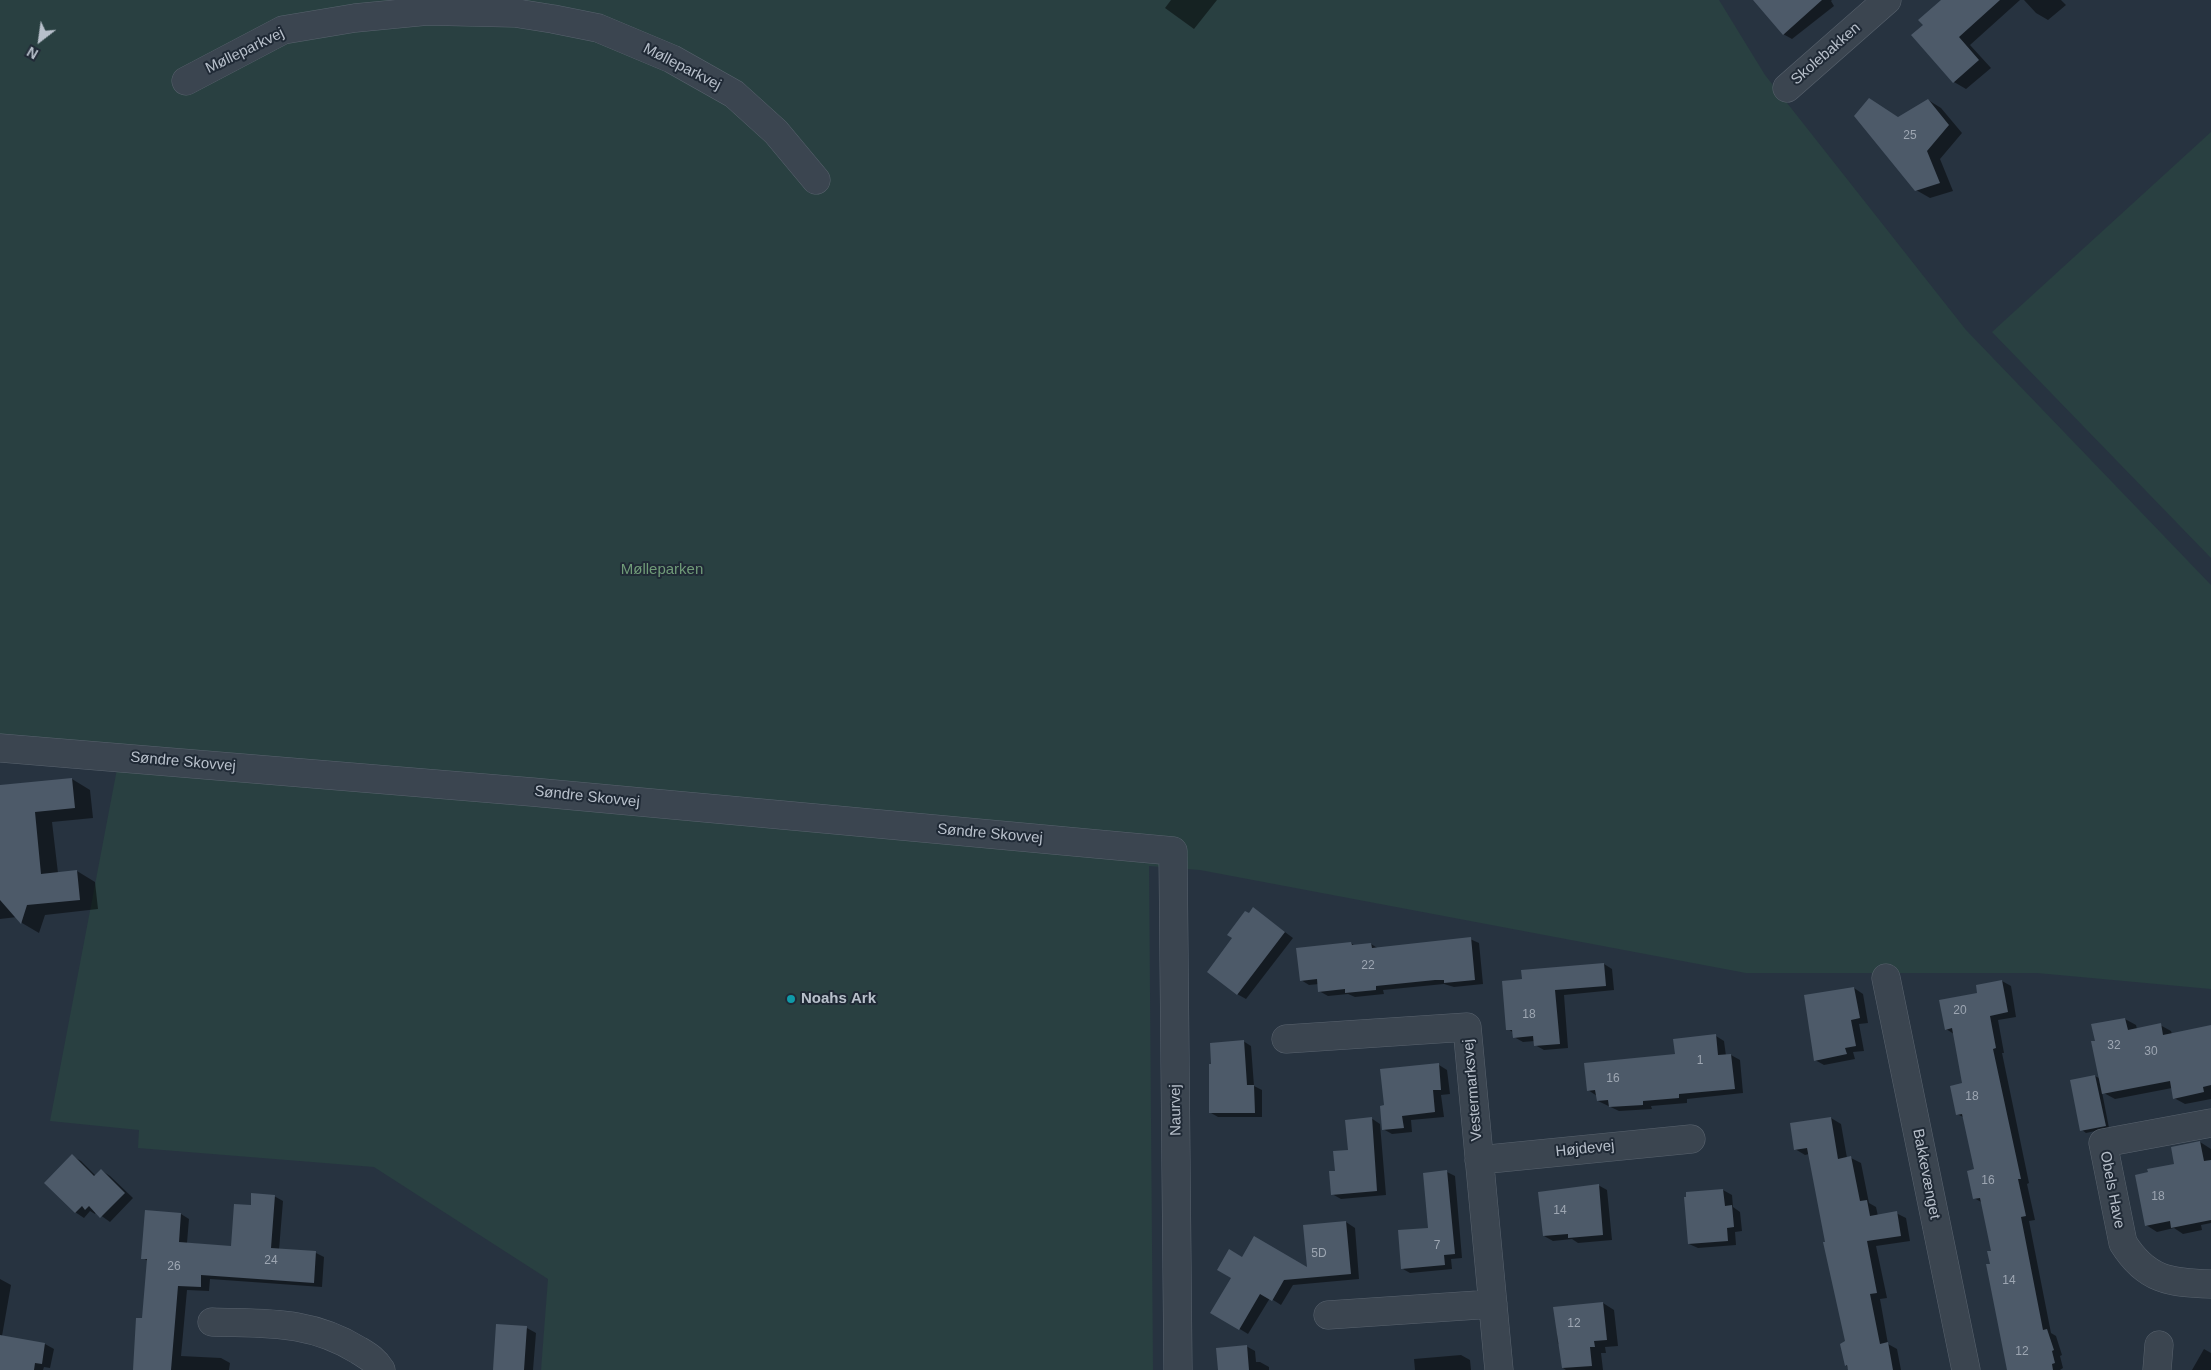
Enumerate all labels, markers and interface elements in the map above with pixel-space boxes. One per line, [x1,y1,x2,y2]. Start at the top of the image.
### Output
north arrow [15,15,65,65]
street label: Skolebakken [1788,19,1864,89]
street label: Mølleparkvej [203,24,287,78]
street label: Mølleparkvej [640,40,724,94]
text: N [24,44,41,62]
house number: 25 [1903,129,1917,143]
park label: Mølleparken [621,561,703,579]
street label: Søndre Skovvej [129,748,237,776]
street label: Søndre Skovvej [533,783,641,811]
street label: Søndre Skovvej [936,820,1044,848]
house number: 22 [1361,959,1375,973]
place label: Noahs Ark [801,990,876,1008]
marker: Noahs Ark [785,993,797,1005]
house number: 20 [1953,1004,1967,1018]
house number: 18 [1522,1008,1536,1022]
street label: Vestermarksvej [1460,1038,1486,1142]
house number: 32 [2107,1039,2121,1053]
house number: 30 [2144,1045,2158,1059]
house number: 1 [1697,1054,1703,1068]
house number: 16 [1606,1072,1620,1086]
street label: Naurvej [1167,1084,1185,1136]
house number: 18 [1965,1090,1979,1104]
street label: Bakkevænget [1908,1127,1944,1221]
street label: Højdevej [1555,1137,1615,1161]
street label: Obels Have [2096,1150,2128,1230]
house number: 16 [1981,1174,1995,1188]
house number: 18 [2151,1190,2165,1204]
house number: 14 [1553,1204,1567,1218]
house number: 7 [1434,1239,1440,1253]
house number: 5D [1311,1247,1327,1261]
house number: 24 [264,1254,278,1268]
house number: 26 [167,1260,181,1274]
house number: 14 [2002,1274,2016,1288]
house number: 12 [1567,1317,1581,1331]
house number: 12 [2015,1345,2029,1359]

